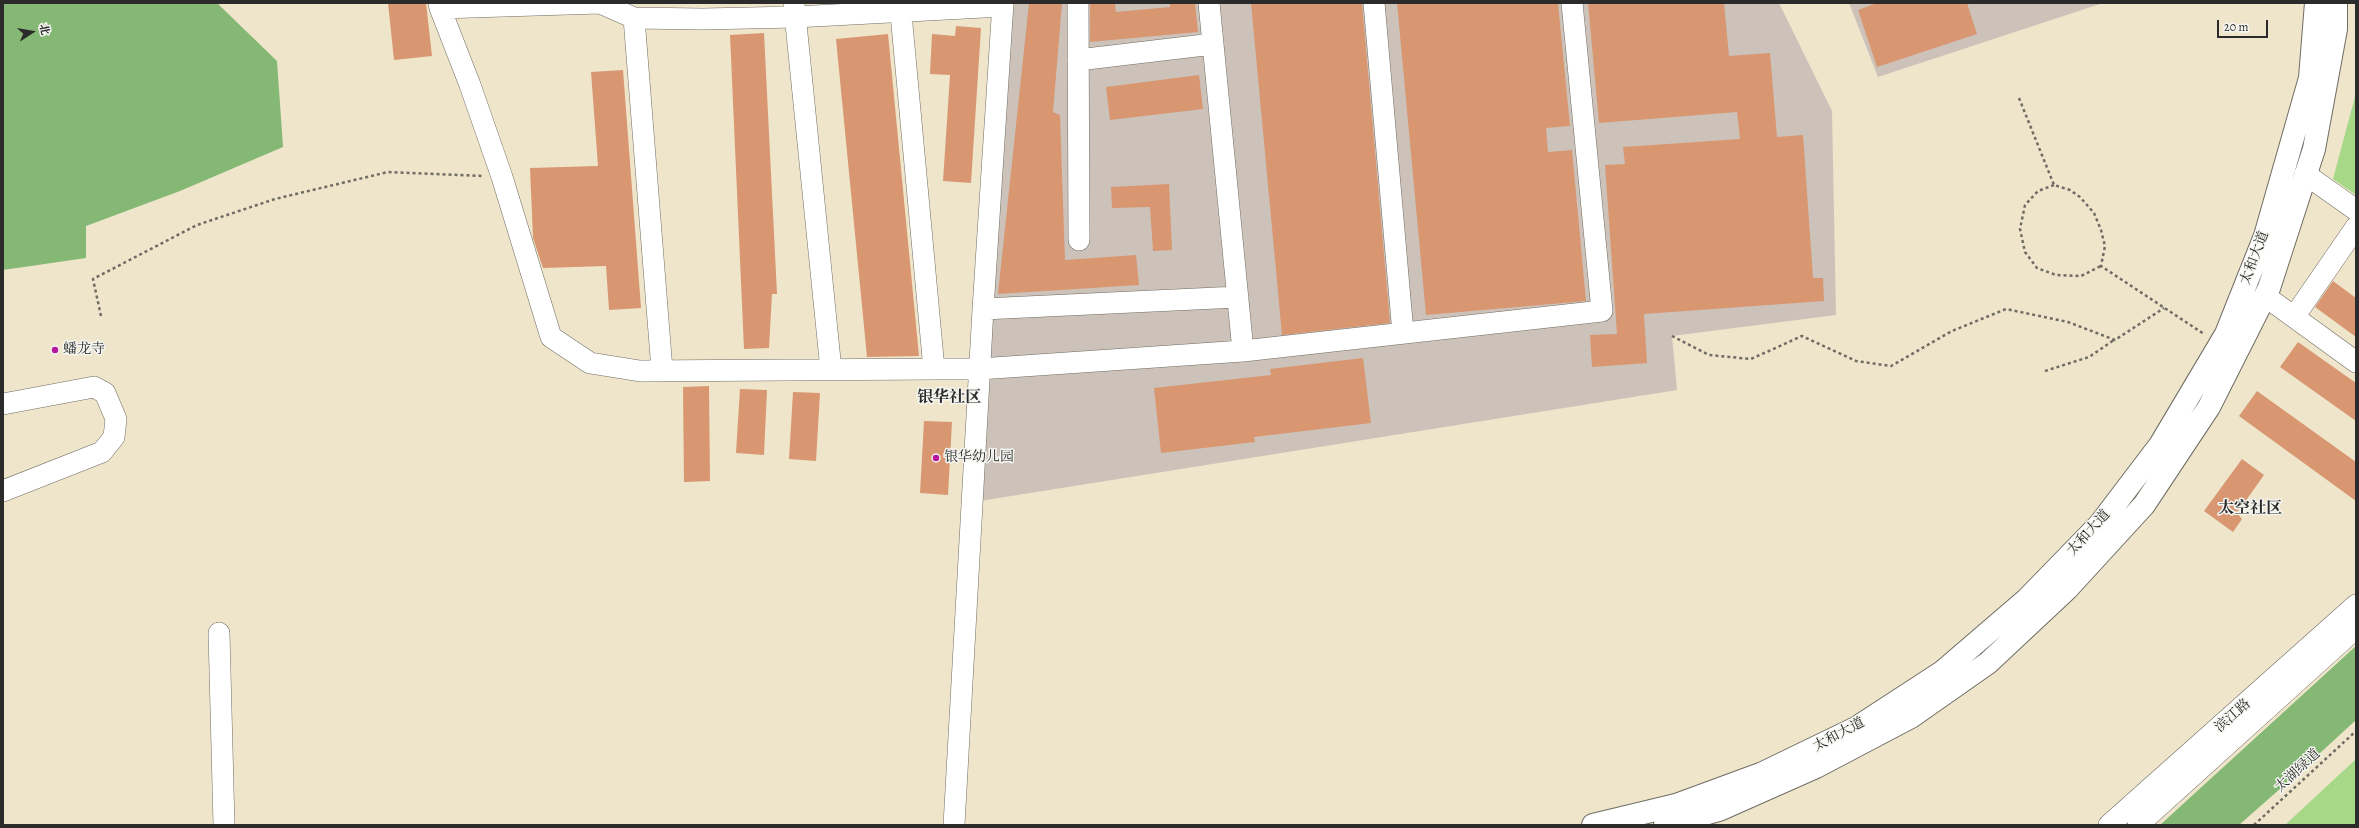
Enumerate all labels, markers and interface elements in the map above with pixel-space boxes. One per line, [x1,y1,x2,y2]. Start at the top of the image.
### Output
north arrow [12,12,52,52]
scale bar [2219,12,2270,38]
text: 20 m [2224,19,2248,35]
text: 北 [36,22,53,36]
street label: 太和大道 [2237,229,2273,287]
place label: 蟠龙寺 [63,342,105,358]
marker: 蟠龙寺 [50,345,60,355]
district label: 银华社区 [917,388,981,408]
place label: 银华幼儿园 [944,450,1014,466]
marker: 银华幼儿园 [931,453,941,463]
district label: 太空社区 [2218,499,2282,519]
street label: 太和大道 [2064,507,2114,559]
street label: 滨江路 [2212,696,2254,736]
street label: 太和大道 [1810,714,1868,756]
street label: 太湖绿道 [2272,746,2324,796]

